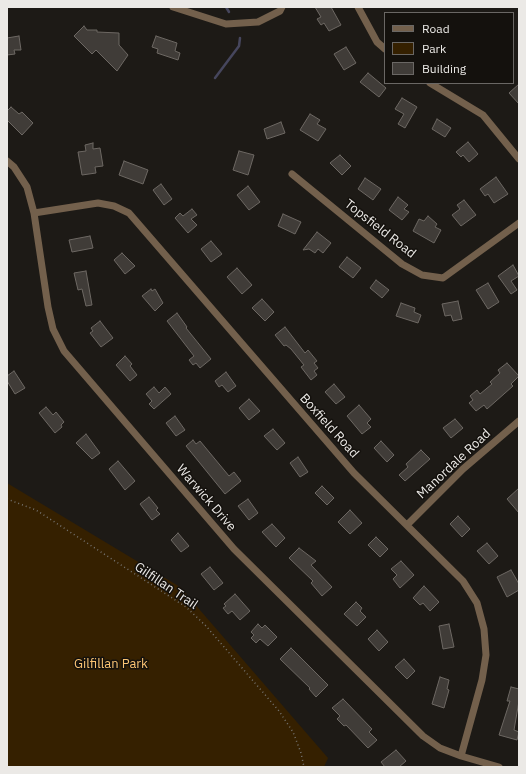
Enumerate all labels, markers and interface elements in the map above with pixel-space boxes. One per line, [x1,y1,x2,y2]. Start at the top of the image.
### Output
legend [384,12,514,84]
text: Road [422,21,450,36]
text: Park [422,41,446,56]
text: Building [422,61,466,76]
street label: Topsfield Road [341,196,419,262]
street label: Boxfield Road [296,391,362,461]
street label: Manordale Road [414,426,494,502]
street label: Warwick Drive [173,462,239,534]
street label: Gilfillan Trail [131,559,201,613]
park label: Gilfillan Park [74,656,148,672]

